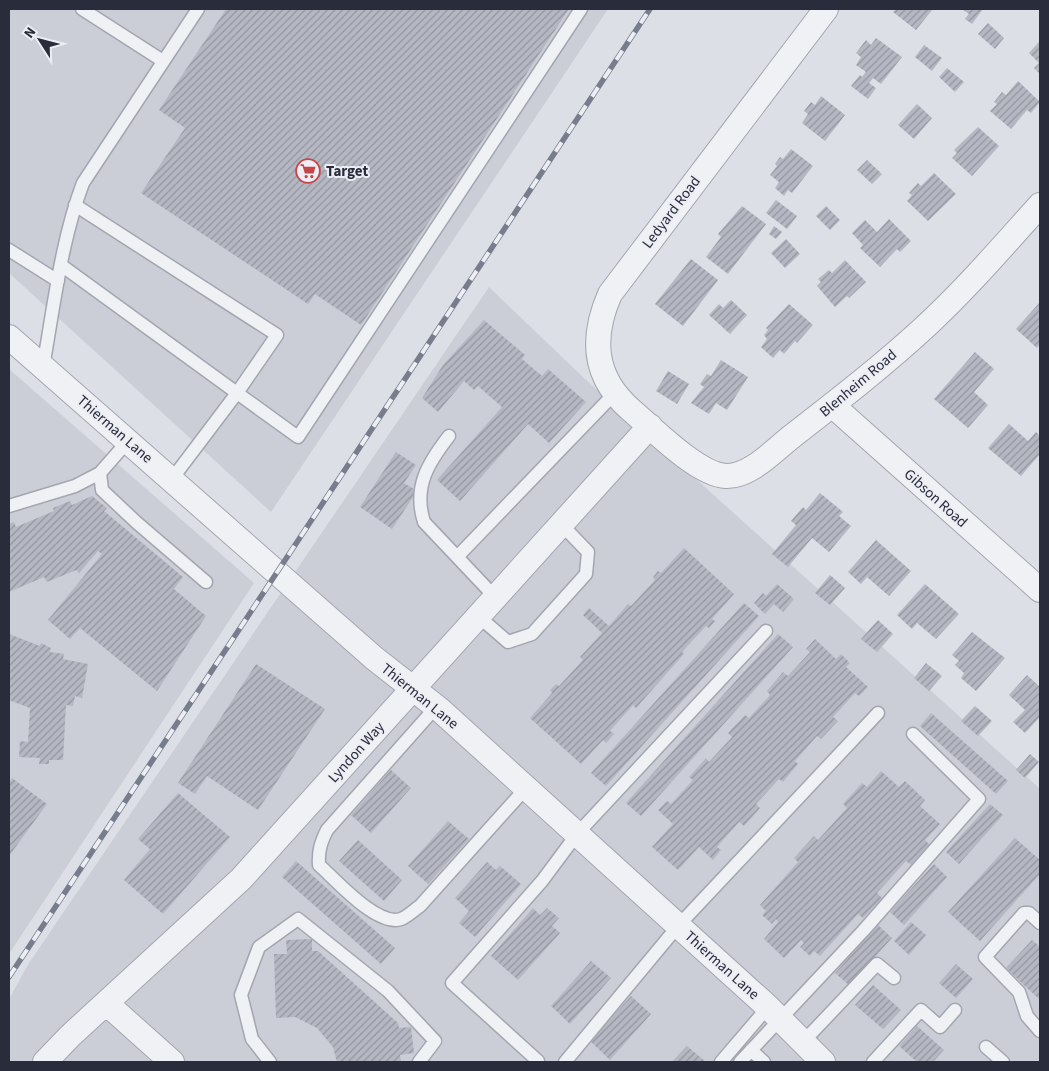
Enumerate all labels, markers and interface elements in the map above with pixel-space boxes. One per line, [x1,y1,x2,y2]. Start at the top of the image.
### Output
north arrow [15,15,65,65]
text: N [19,23,41,43]
supermarket icon: Target [295,158,321,184]
place label: Target [326,161,368,182]
street label: Ledyard Road [637,172,706,253]
street label: Blenheim Road [815,345,902,422]
street label: Thierman Lane [72,391,157,468]
street label: Gibson Road [899,464,972,533]
street label: Thierman Lane [376,659,463,734]
street label: Lyndon Way [323,717,390,788]
street label: Thierman Lane [680,926,764,1005]

